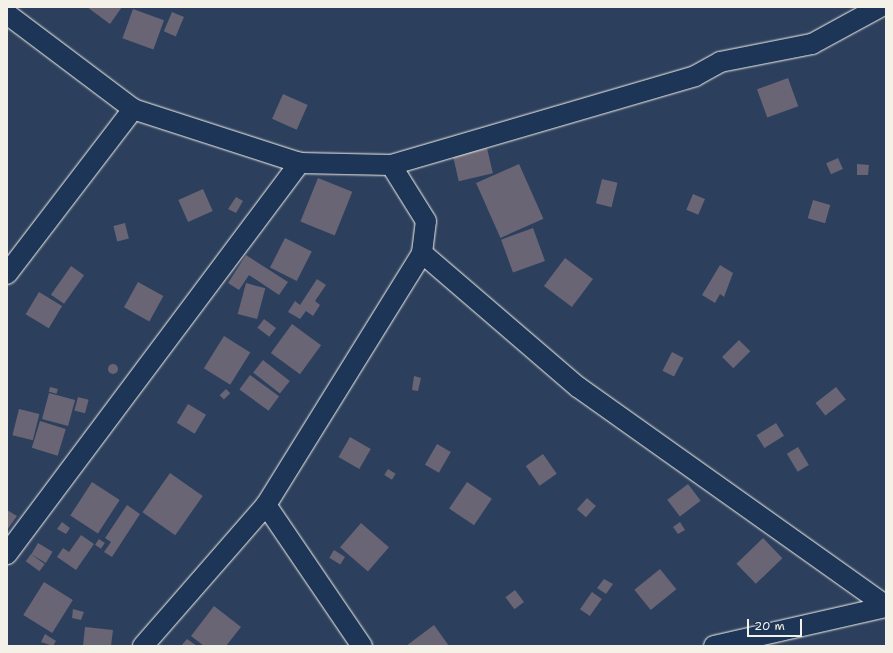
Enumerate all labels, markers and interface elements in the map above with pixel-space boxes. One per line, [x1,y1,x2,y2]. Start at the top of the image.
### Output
scale bar [749,611,804,637]
text: 20 m [754,618,785,634]

